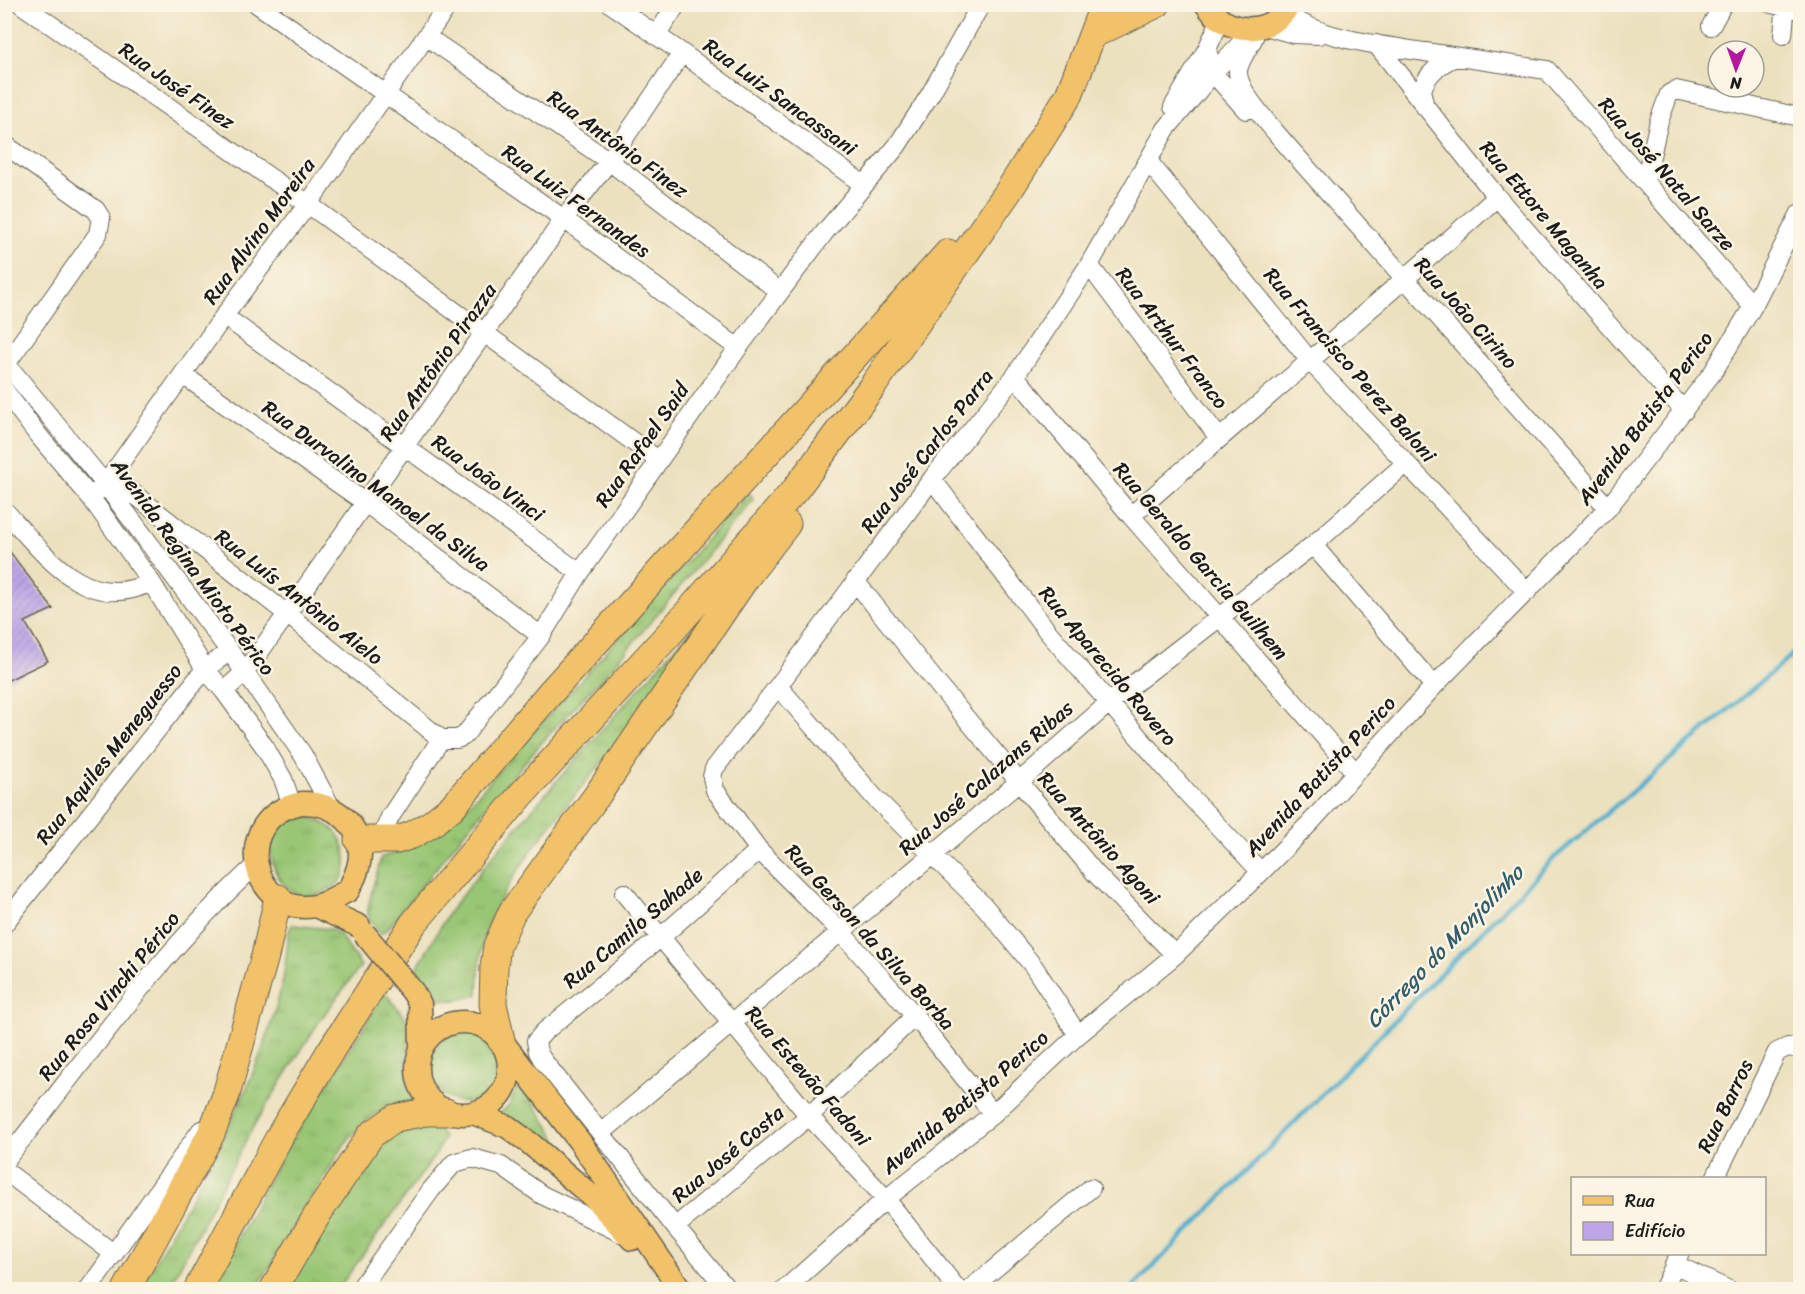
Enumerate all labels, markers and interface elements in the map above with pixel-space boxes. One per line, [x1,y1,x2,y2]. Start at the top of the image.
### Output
street label: Rua Luiz Sancassani [695,28,866,167]
street label: Rua José Finez [111,32,243,140]
north arrow [1706,39,1766,99]
text: N [1729,69,1743,98]
street label: Rua Antônio Finez [539,79,698,209]
street label: Rua José Natal Sarze [1588,88,1746,260]
street label: Rua Ettore Maganha [1470,132,1619,299]
street label: Rua Luiz Fernandes [493,134,659,269]
street label: Rua Alvino Moreira [192,149,326,313]
street label: Rua João Cirino [1404,248,1528,379]
street label: Rua Arthur Franco [1105,258,1239,418]
street label: Rua Francisco Perez Baloni [1254,258,1447,473]
street label: Rua Antônio Pirazza [369,274,507,449]
street label: Avenida Batista Perico [1566,323,1723,514]
street label: Rua José Carlos Parra [850,360,1004,542]
street label: Rua Rafael Said [585,373,701,516]
street label: Rua Durvalino Manoel da Silva [253,390,499,583]
street label: Rua João Vinci [423,424,554,533]
street label: Avenida Regina Mioto Périco [100,449,286,685]
street label: Rua Geraldo Garcia Guilhem [1103,453,1299,669]
street label: Rua Luís Antônio Aielo [206,518,392,676]
street label: Rua Aparecido Rovero [1029,577,1187,755]
street label: Rua Aquiles Meneguesso [26,654,193,853]
street label: Avenida Batista Perico [1234,686,1406,867]
street label: Rua José Calazans Ribas [889,690,1083,865]
street label: Rua Antônio Agoni [1028,762,1171,915]
street label: Rua Gerson da Silva Borba [775,835,965,1040]
water label: Córrego do Monjolinho [1355,854,1535,1038]
street label: Rua Camilo Sahade [554,857,712,999]
street label: Rua Rosa Vinchi Périco [28,902,190,1090]
street label: Rua Estevão Fadoni [735,997,881,1156]
street label: Avenida Batista Perico [871,1020,1058,1185]
street label: Rua Barros [1686,1052,1764,1160]
street label: Rua José Costa [663,1095,793,1213]
legend [1571,1177,1766,1255]
text: Rua [1625,1185,1656,1217]
text: Edifício [1625,1215,1685,1247]

